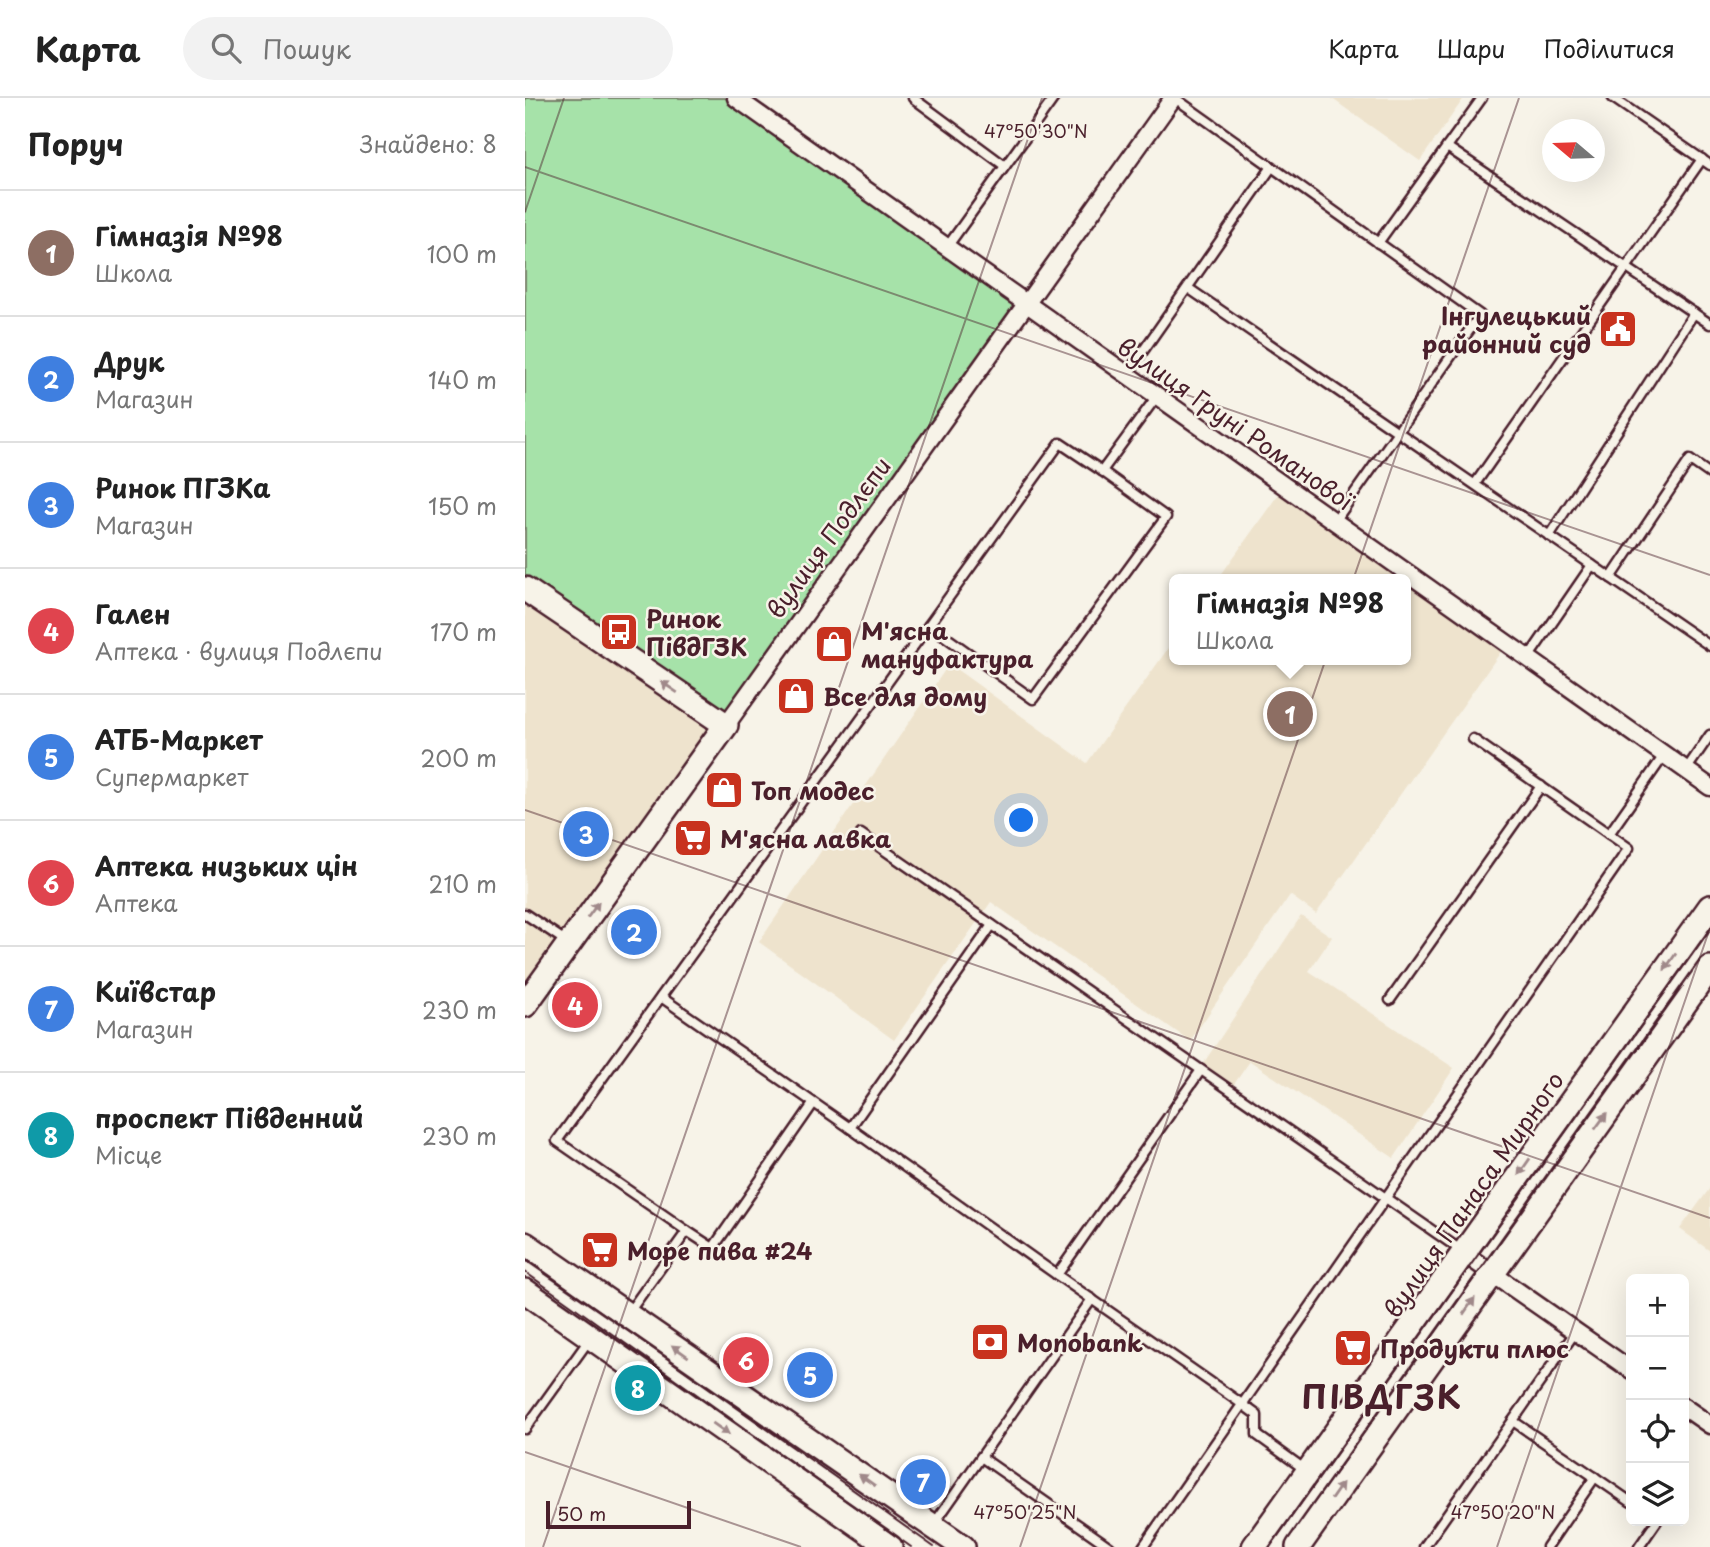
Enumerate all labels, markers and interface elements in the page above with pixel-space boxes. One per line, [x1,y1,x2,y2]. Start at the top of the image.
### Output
search box [183,17,673,80]
text: Карта [35,23,141,73]
icon: search [207,29,245,67]
text: Пошук [263,29,351,68]
text: Карта [1328,30,1399,66]
text: Шари [1437,30,1506,66]
text: Поділитися [1544,30,1675,66]
text: 47°50'30"N [984,117,1088,144]
north arrow [1542,119,1605,182]
text: Поруч [28,121,123,166]
text: Знайдено: 8 [360,126,497,161]
text: Гімназія №98 [95,216,283,255]
text: 1 [46,236,57,271]
text: 100 m [427,236,497,271]
text: Школа [95,255,172,290]
place label: Інгулецький районний суд [1422,297,1591,361]
public building icon: Інгулецький районний суд [1597,308,1639,350]
street label: вулиця Груні Романової [1111,328,1362,519]
text: Друк [95,342,164,381]
text: 2 [43,362,59,397]
text: 140 m [428,362,497,397]
text: Магазин [95,381,194,416]
street label: вулиця Подлєпи [757,449,899,625]
text: Ринок ПГЗКа [95,468,271,507]
text: 3 [43,488,59,523]
text: 150 m [428,488,497,523]
text: Магазин [95,507,194,542]
popup [1169,574,1411,665]
text: Гімназія №98 [1196,583,1384,622]
text: Гален [95,594,170,633]
place label: Ринок ПівдГЗК [646,600,747,664]
bus stop icon: Ринок ПівдГЗК [598,611,640,653]
place label: М'ясна мануфактура [861,612,1034,676]
text: 4 [43,614,59,649]
text: 170 m [430,614,497,649]
text: Школа [1196,622,1273,657]
shop icon: М'ясна мануфактура [813,623,855,665]
text: Аптека · вулиця Подлєпи [95,633,383,668]
shop icon: Все для дому [775,675,817,717]
place label: Все для дому [823,678,987,714]
one-way arrow [660,680,678,694]
pin: 1 [1267,688,1313,740]
text: АТБ-Маркет [95,720,263,759]
text: 5 [44,740,58,775]
text: 200 m [420,740,497,775]
text: Супермаркет [95,759,249,794]
shop icon: Топ модес [703,769,745,811]
place label: Топ модес [751,772,875,808]
your location [1004,803,1038,837]
pin: 3 [563,808,609,860]
supermarket icon: М'ясна лавка [672,817,714,859]
place label: М'ясна лавка [720,820,892,856]
text: Аптека низьких цін [95,846,358,885]
text: 6 [43,866,59,901]
text: 210 m [429,866,497,901]
text: Аптека [95,885,177,920]
one-way arrow [586,901,600,919]
pin: 2 [611,906,657,958]
one-way arrow [1663,953,1677,971]
text: Київстар [95,972,216,1011]
pin: 4 [552,979,598,1031]
text: 7 [44,992,58,1027]
text: 230 m [422,992,497,1027]
text: Магазин [95,1011,194,1046]
street label: вулиця Панаса Мирного [1374,1064,1572,1324]
text: проспект Південний [95,1098,364,1137]
one-way arrow [1594,1112,1608,1130]
text: 8 [44,1118,58,1153]
text: 230 m [422,1118,497,1153]
text: Місце [95,1137,162,1172]
one-way arrow [1517,1158,1531,1176]
supermarket icon: Море пива #24 [579,1229,621,1271]
place label: Море пива #24 [627,1232,812,1268]
map controls [1626,1274,1689,1526]
button: + [1626,1274,1689,1337]
one-way arrow [1461,1297,1475,1315]
bank icon: Monobank [969,1321,1011,1363]
place label: Monobank [1017,1324,1143,1360]
supermarket icon: Продукти плюс [1332,1327,1374,1369]
place label: Продукти плюс [1380,1330,1569,1366]
pin: 6 [723,1334,769,1386]
button: − [1626,1337,1689,1400]
one-way arrow [671,1344,689,1358]
pin: 5 [787,1349,833,1401]
pin: 8 [615,1362,661,1414]
district label: ПІВДГЗК [1301,1372,1463,1420]
button: locate [1626,1400,1689,1463]
one-way arrow [712,1422,730,1436]
pin: 7 [900,1456,946,1508]
button: layers [1626,1463,1689,1526]
one-way arrow [858,1473,876,1487]
one-way arrow [1330,1482,1344,1500]
scale bar [546,1498,691,1530]
text: 47°50'25"N [974,1498,1076,1525]
text: 47°50'20"N [1451,1498,1555,1525]
text: 50 m [557,1499,606,1527]

